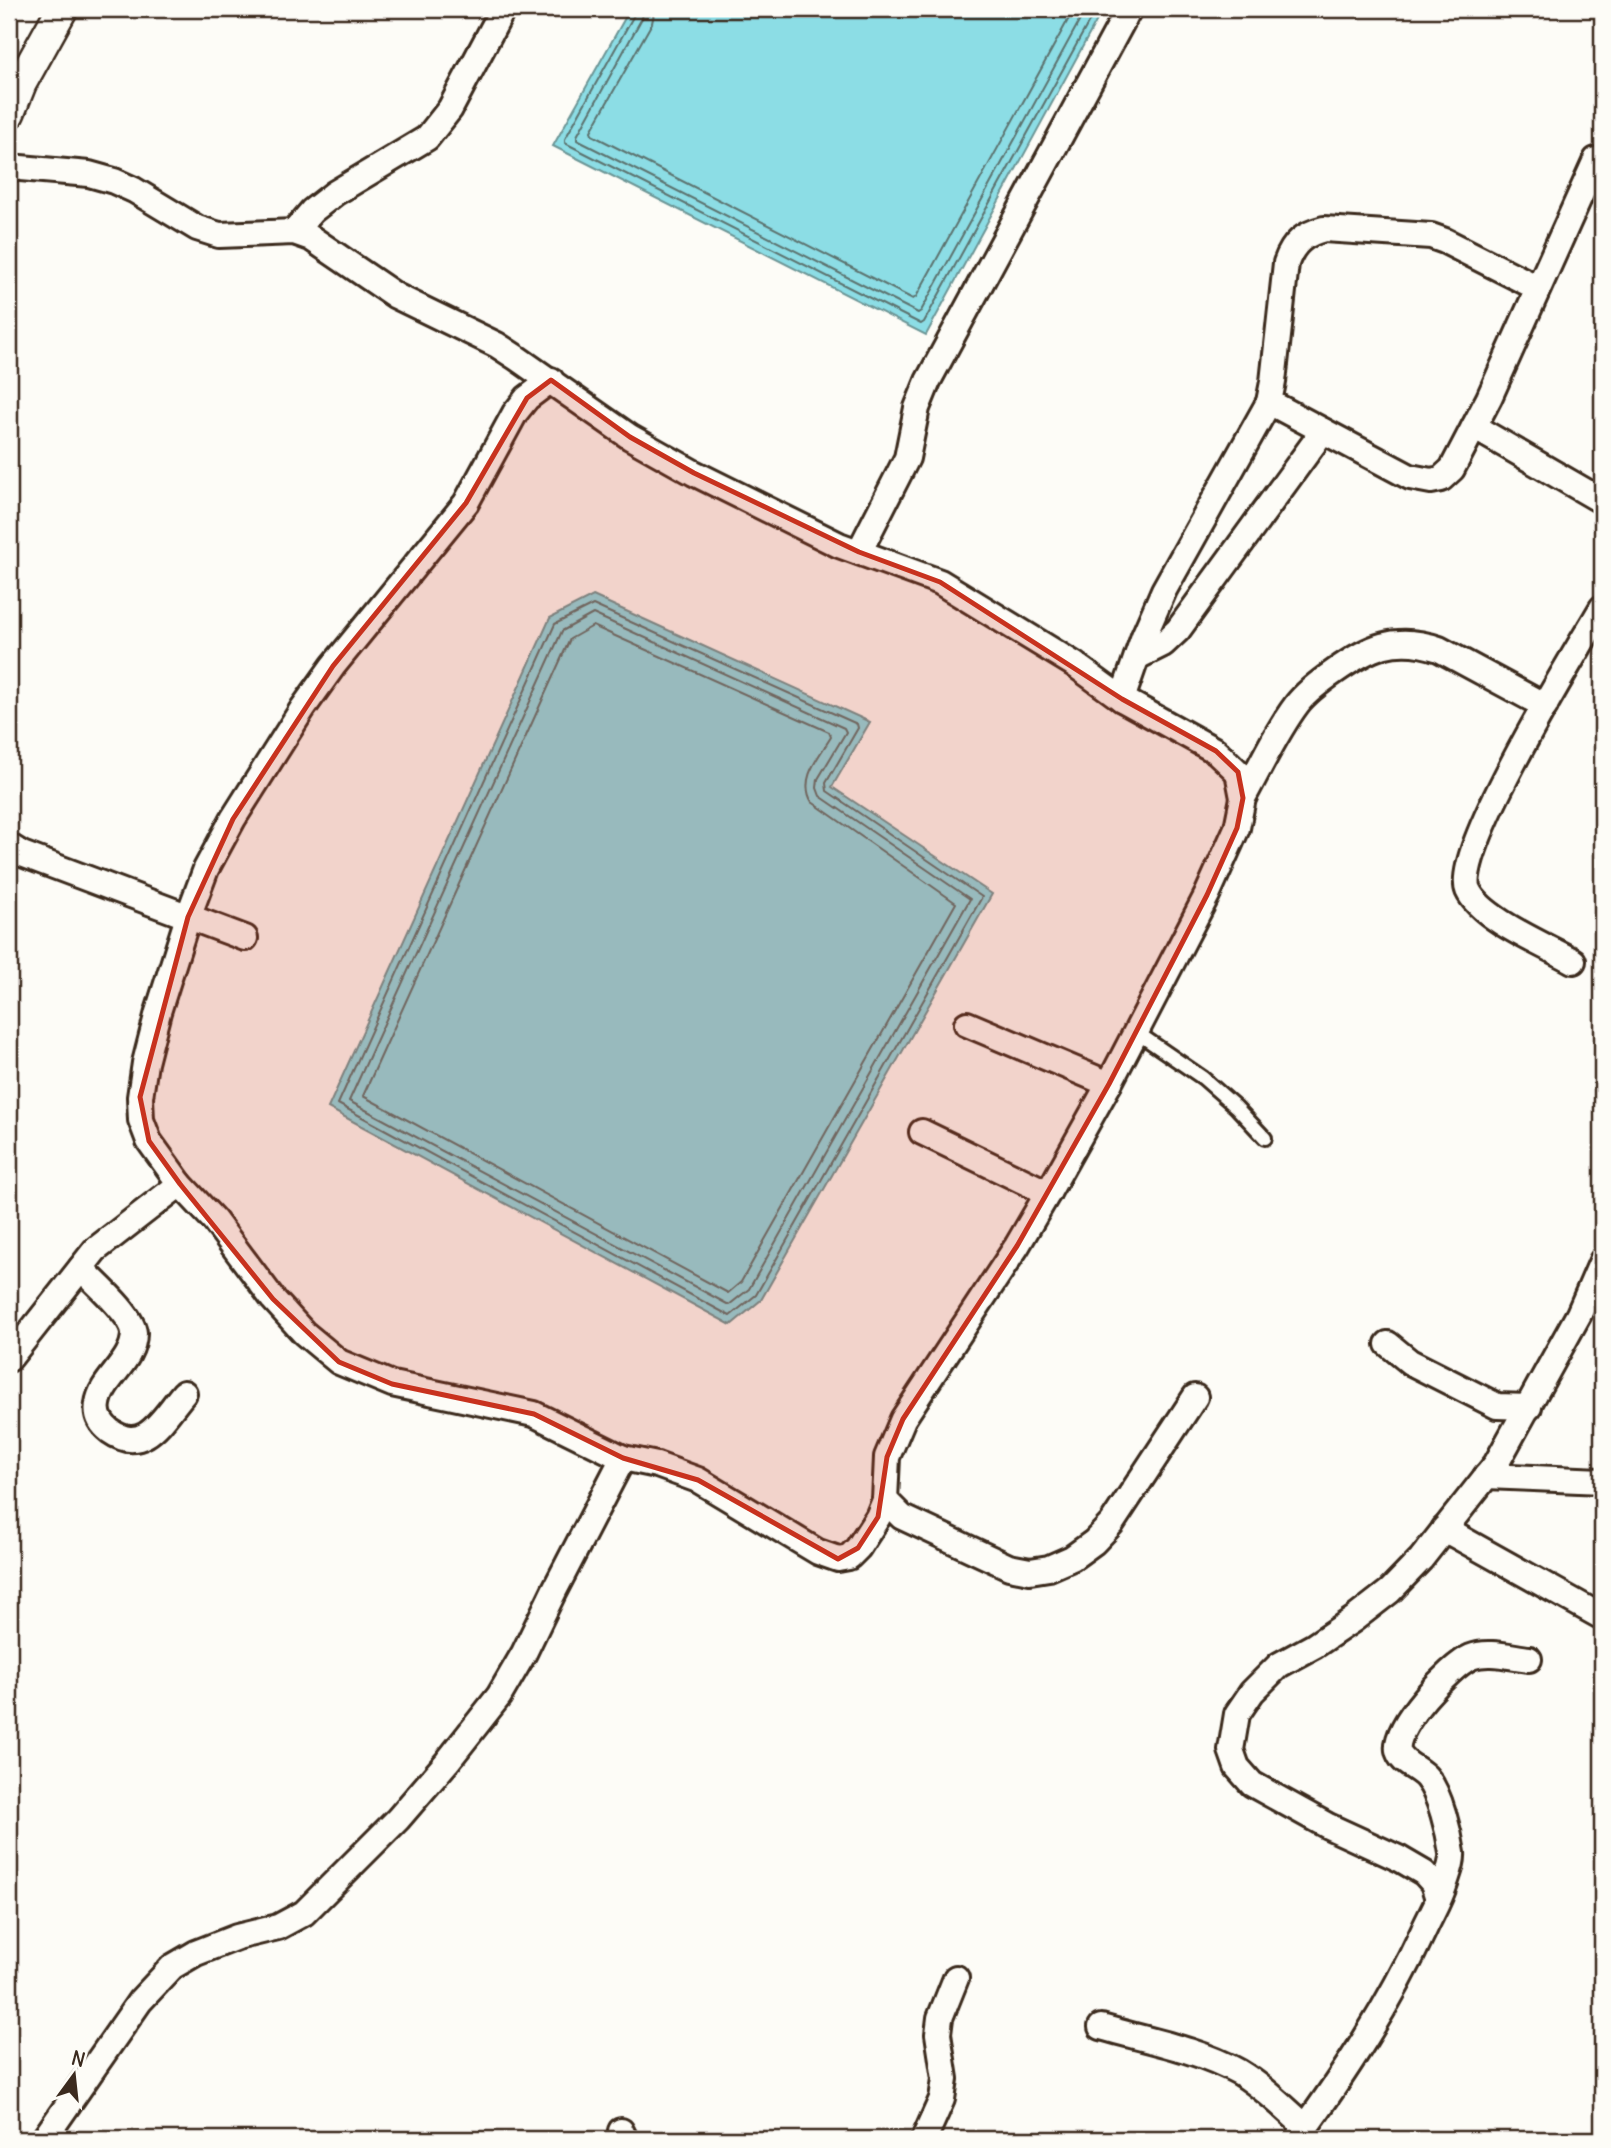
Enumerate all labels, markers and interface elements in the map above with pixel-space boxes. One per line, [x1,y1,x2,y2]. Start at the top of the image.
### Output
north arrow [38,2039,108,2110]
text: N [69,2045,88,2072]

